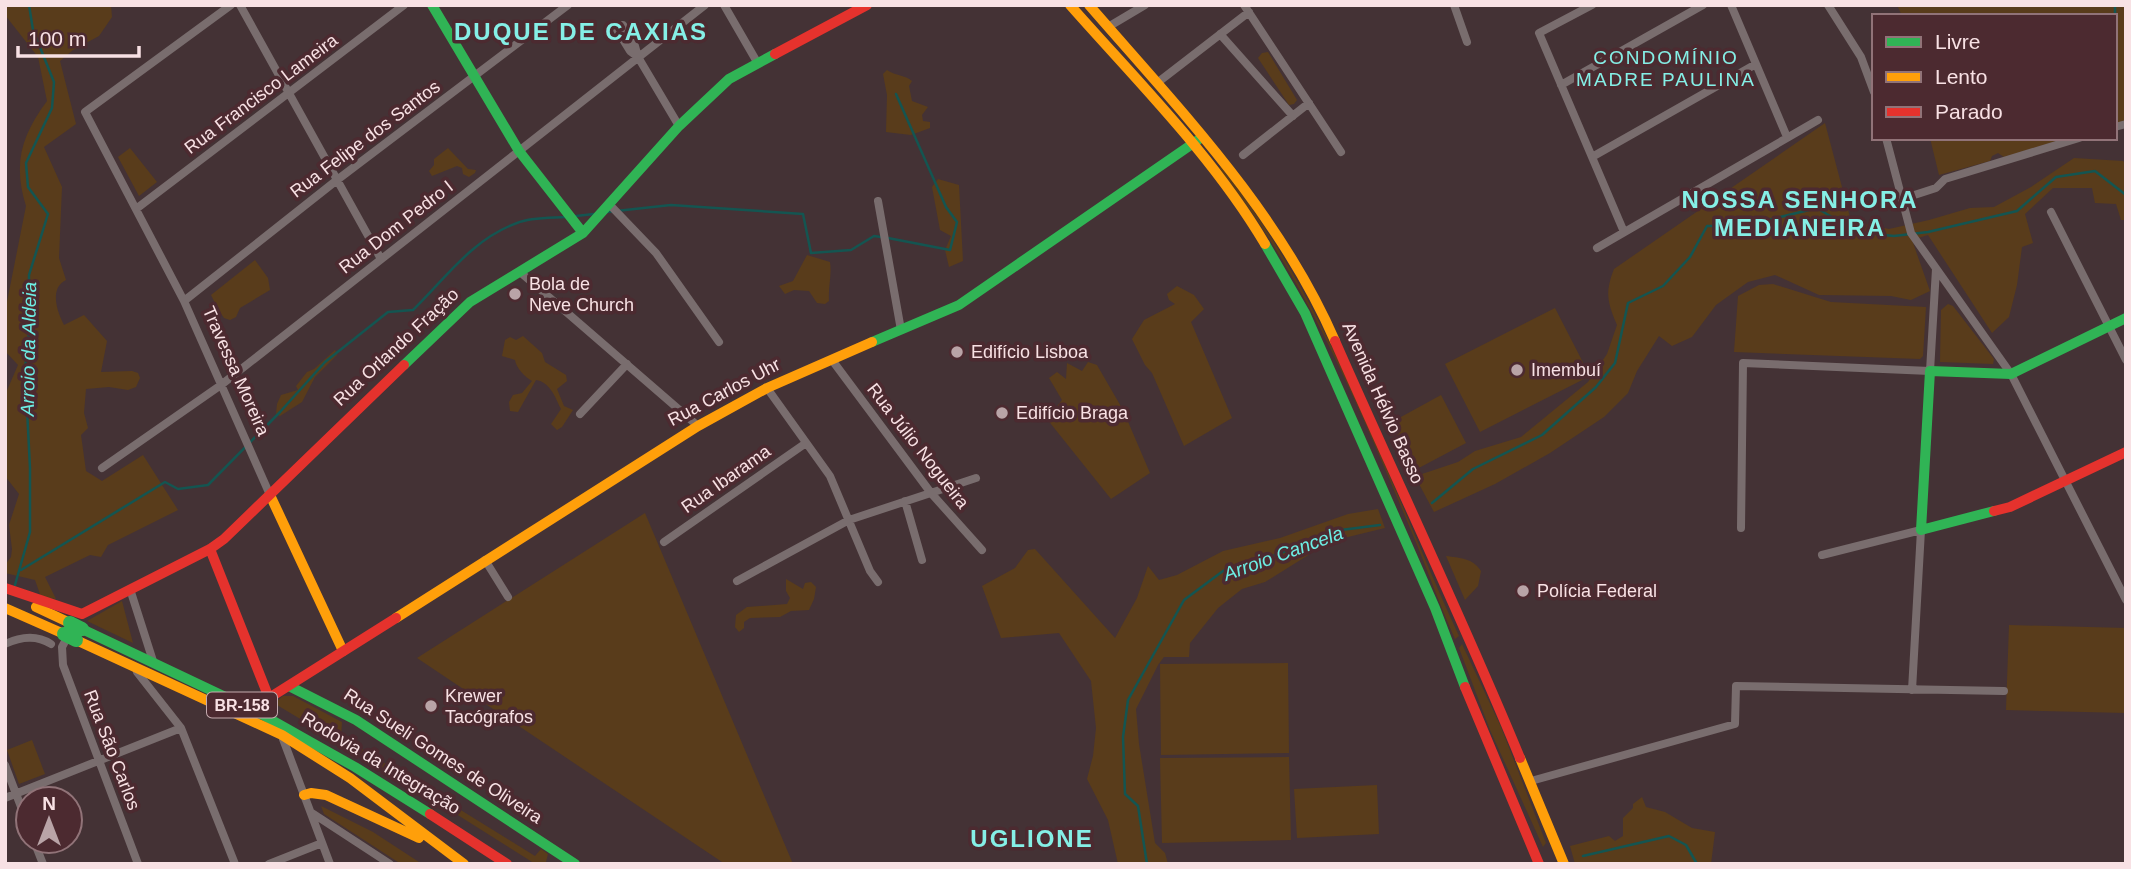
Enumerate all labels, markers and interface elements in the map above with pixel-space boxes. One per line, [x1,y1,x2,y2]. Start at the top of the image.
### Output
scale bar [18,14,138,58]
legend [1872,14,2117,140]
district label: DUQUE DE CAXIAS [454,18,708,45]
text: 100 m [28,27,86,50]
street label: Rua Francisco Lameira [181,29,342,158]
text: Livre [1935,30,1981,53]
district label: CONDOMÍNIO MADRE PAULINA [1576,47,1756,90]
text: Lento [1935,65,1988,88]
street label: Rua Felipe dos Santos [286,76,444,202]
text: Parado [1935,100,2003,123]
street label: Rua Dom Pedro I [335,176,457,278]
district label: NOSSA SENHORA MEDIANEIRA [1681,186,1919,241]
place label: Bola de Neve Church [529,274,634,315]
water label: Arroio da Aldeia [17,282,40,417]
street label: Rua Orlando Fração [330,284,462,410]
marker: Bola de Neve Church [507,286,523,302]
street label: Travessa Moreira [199,303,274,440]
street label: Avenida Hélvio Basso [1338,319,1428,487]
place label: Edifício Lisboa [971,342,1089,362]
marker: Edifício Lisboa [949,344,965,360]
street label: Rua Carlos Uhr [665,354,783,430]
place label: Imembuí [1531,360,1601,380]
marker: Imembuí [1509,362,1525,378]
street label: Rua Júlio Nogueira [863,380,974,513]
place label: Edifício Braga [1016,403,1129,423]
marker: Edifício Braga [994,405,1010,421]
street label: Rua Ibarama [678,440,775,517]
water label: Arroio Cancela [1220,522,1346,585]
place label: Polícia Federal [1537,581,1657,601]
marker: Polícia Federal [1515,583,1531,599]
street label: Rua Sueli Gomes de Oliveira [340,684,547,828]
place label: Krewer Tacógrafos [445,686,533,727]
street label: Rua São Carlos [80,687,144,813]
road number: BR-158 [207,692,277,718]
marker: Krewer Tacógrafos [423,698,439,714]
street label: Rodovia da Integração [298,708,464,818]
north arrow [14,785,84,855]
text: N [42,793,56,814]
district label: UGLIONE [970,825,1094,852]

